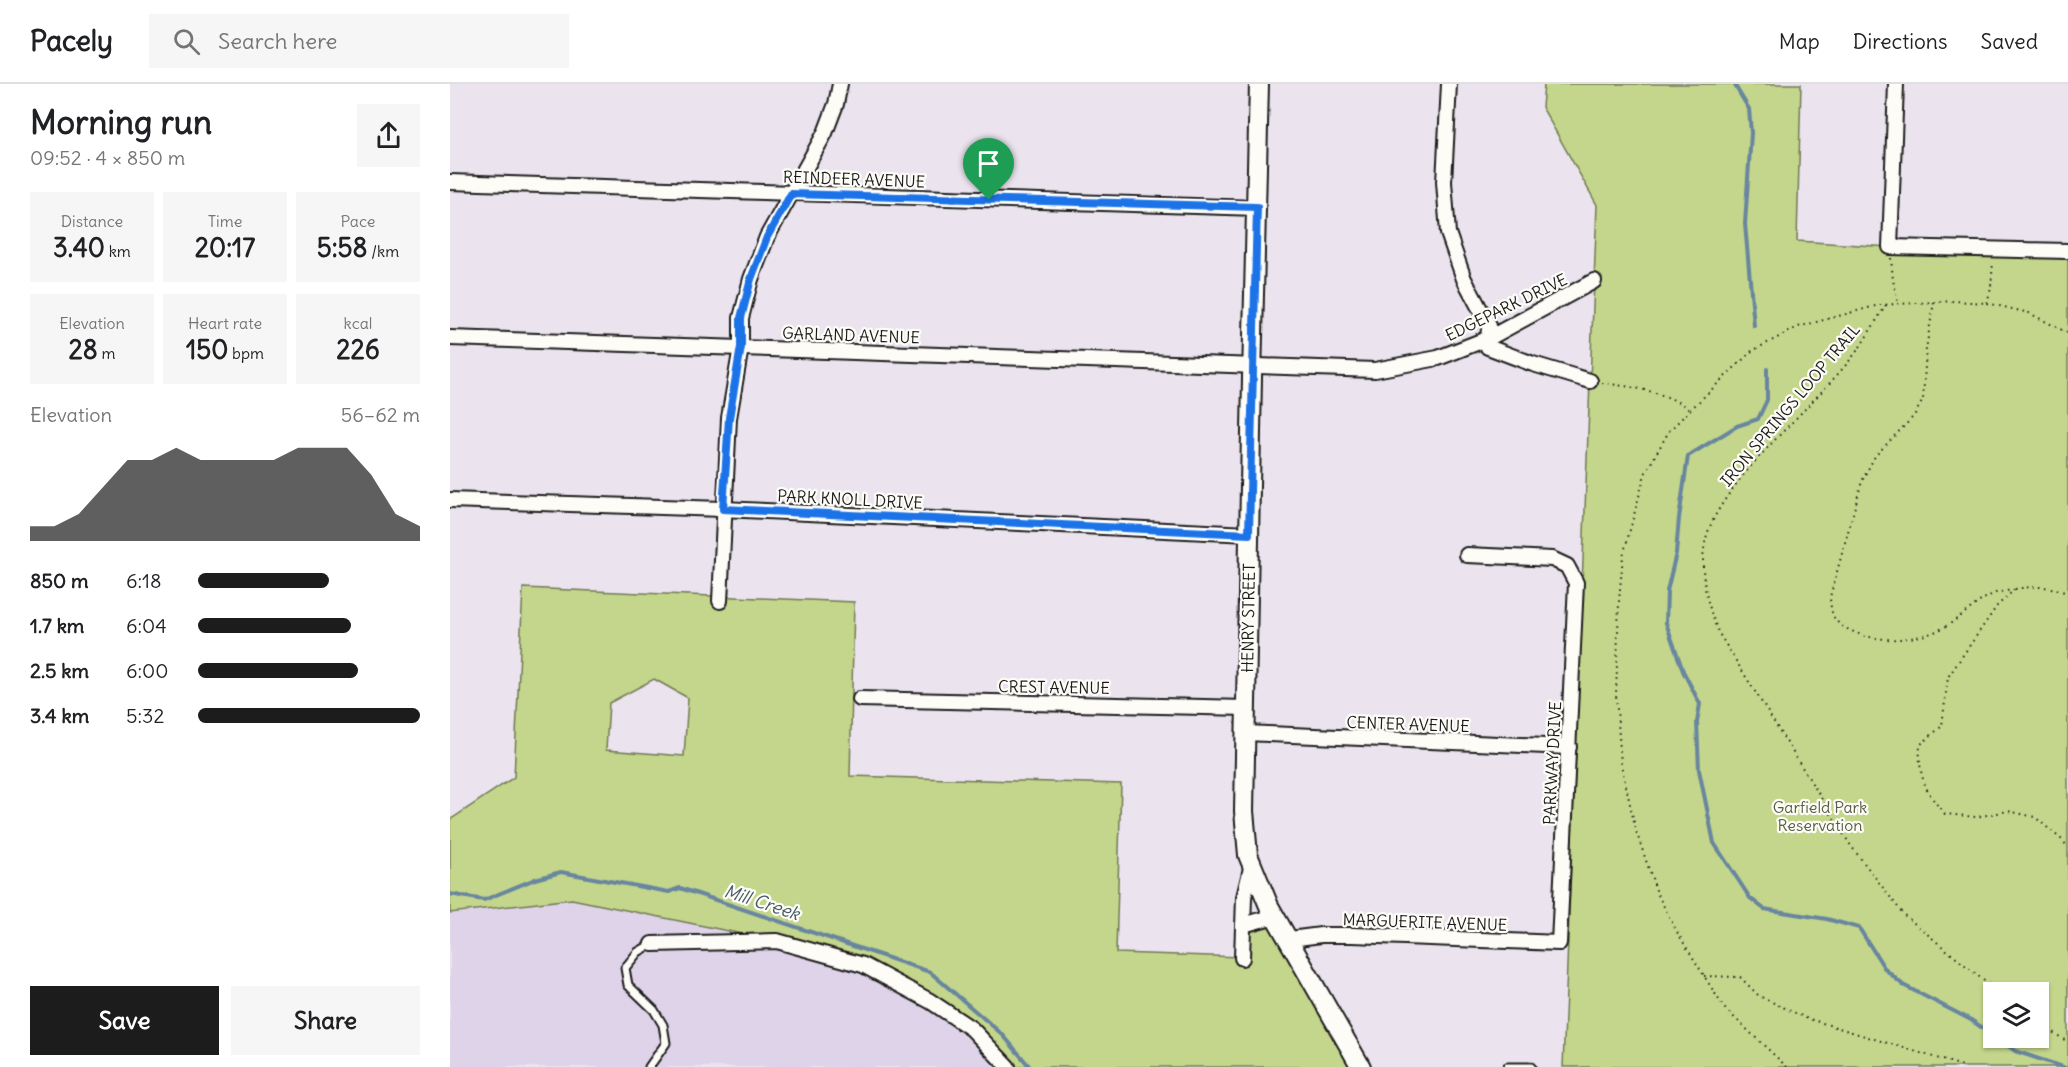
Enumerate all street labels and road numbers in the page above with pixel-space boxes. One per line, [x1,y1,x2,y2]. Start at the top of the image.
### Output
street label: REINDEER AVENUE [783,167,925,191]
street label: EDGEPARK DRIVE [1442,269,1570,345]
street label: IRON SPRINGS LOOP TRAIL [1716,319,1864,490]
street label: GARLAND AVENUE [782,323,920,347]
street label: PARK KNOLL DRIVE [777,485,923,513]
street label: HENRY STREET [1237,563,1259,673]
street label: CREST AVENUE [998,676,1110,698]
street label: PARKWAY DRIVE [1539,701,1565,825]
street label: CENTER AVENUE [1346,712,1470,736]
street label: MARGUERITE AVENUE [1342,909,1508,935]

